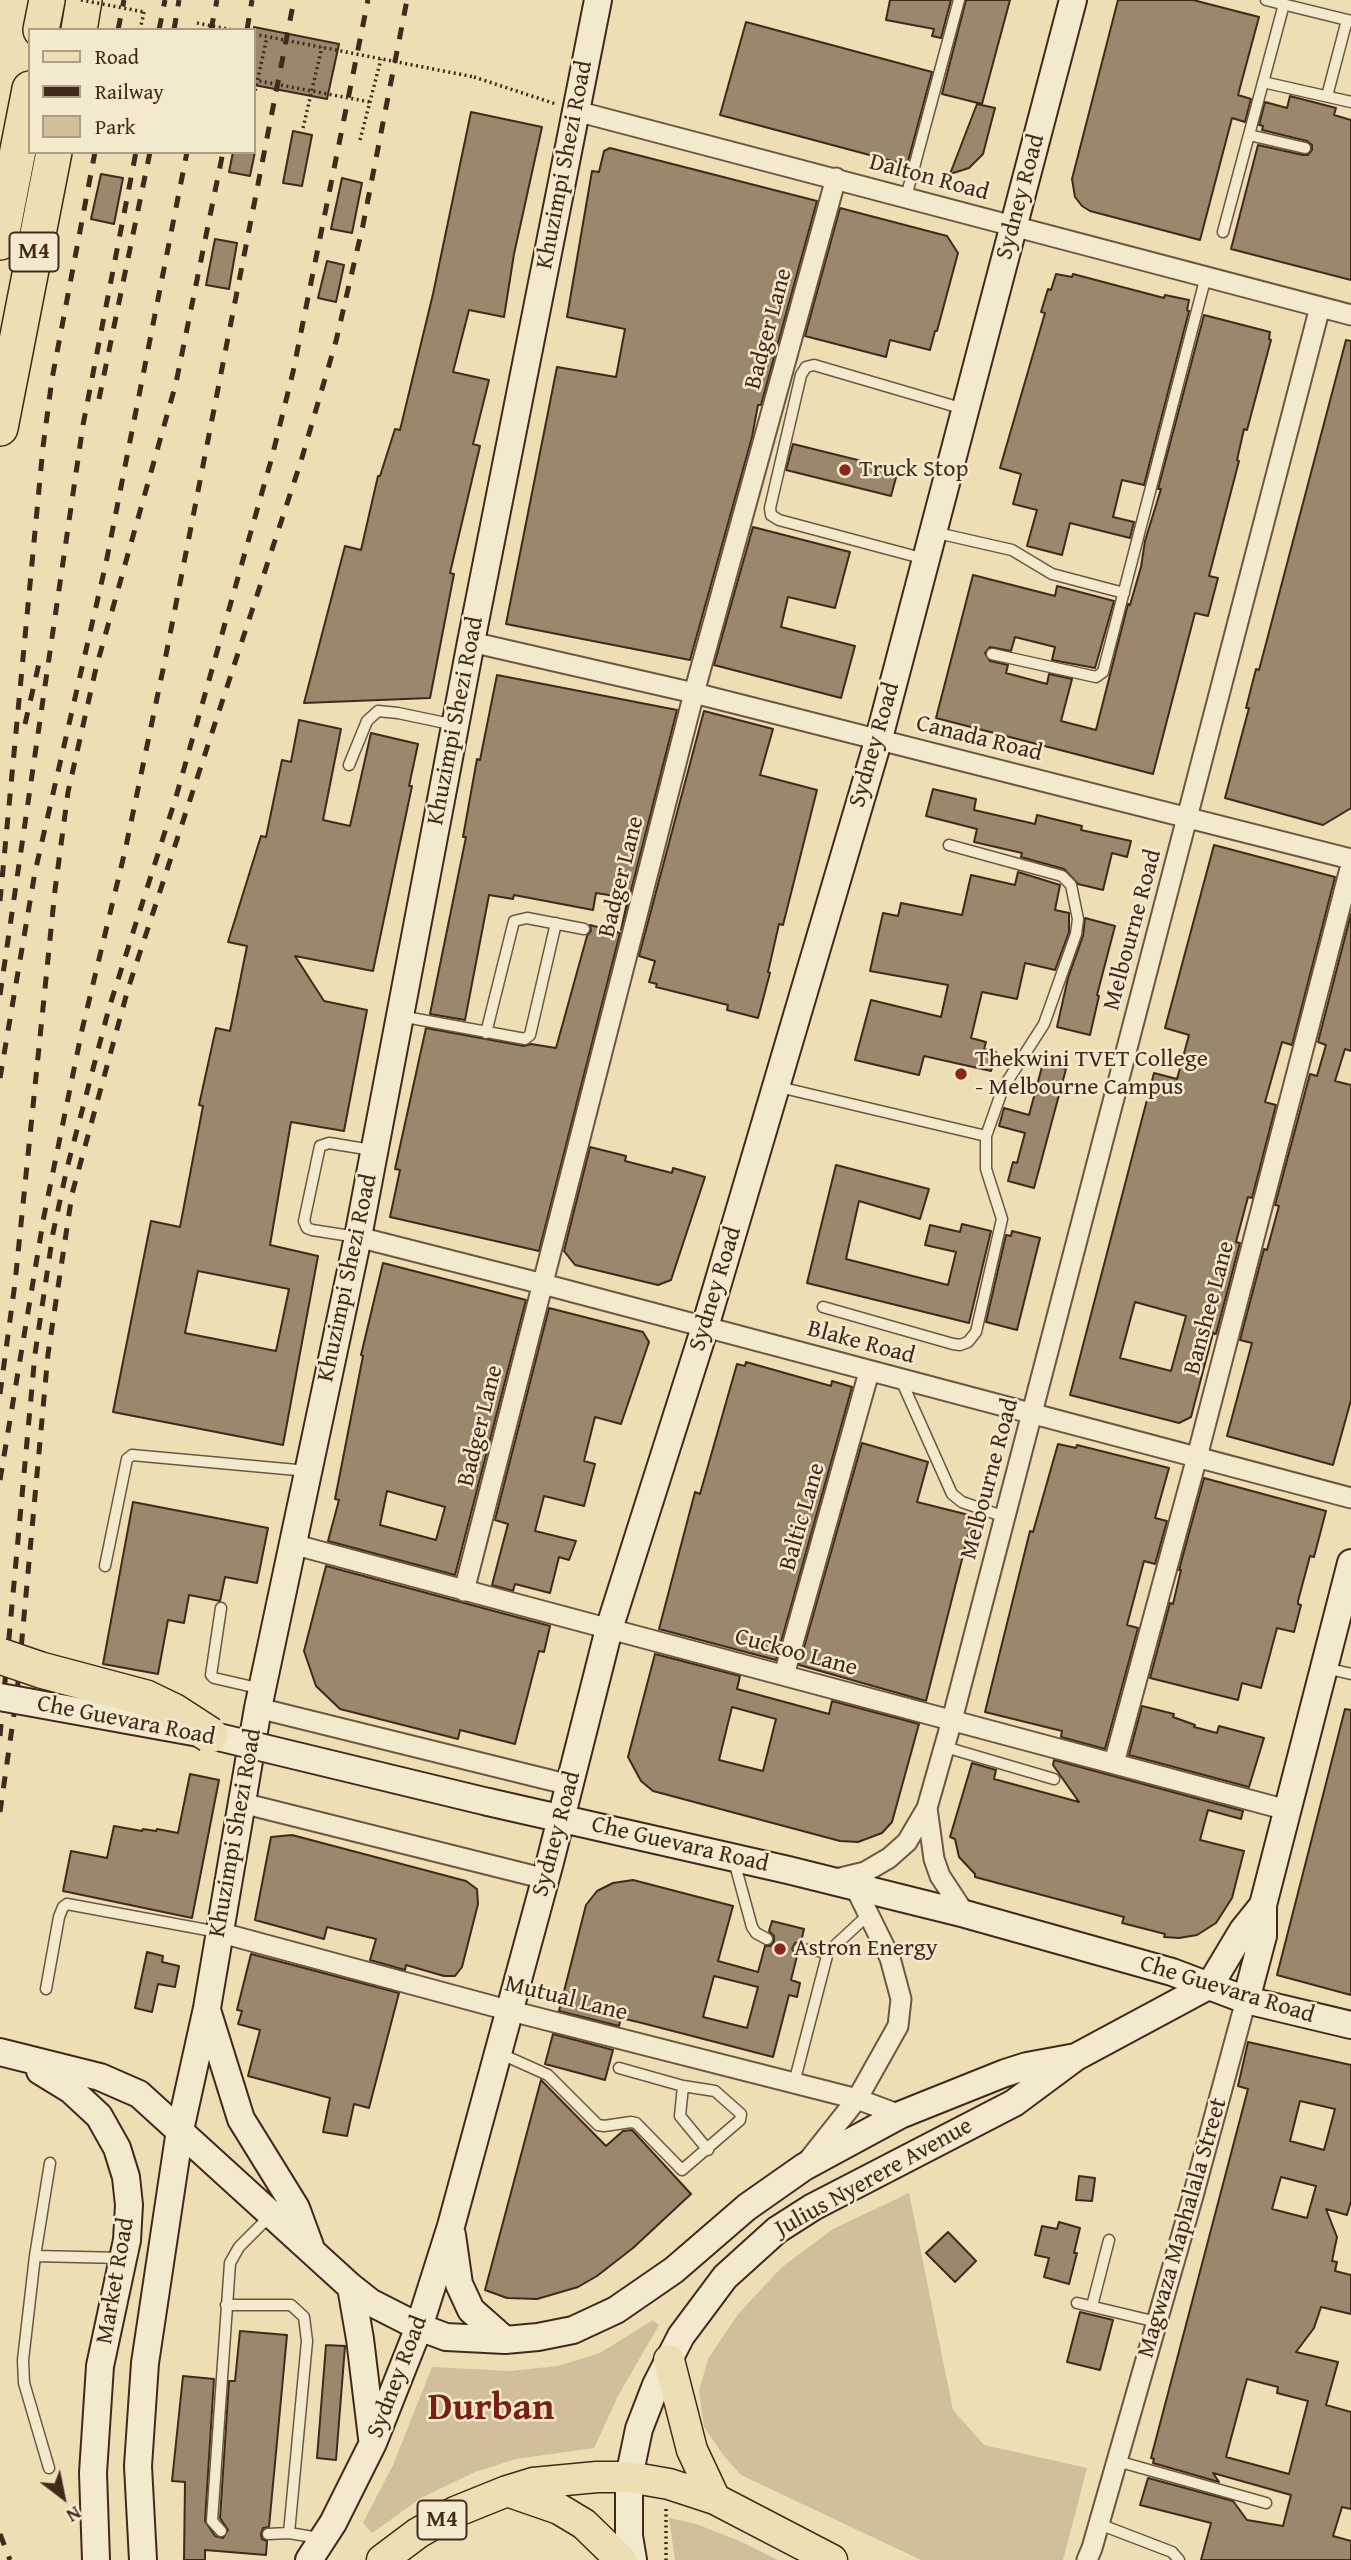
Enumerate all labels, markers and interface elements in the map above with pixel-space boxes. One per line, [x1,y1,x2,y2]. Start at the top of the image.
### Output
legend [28,28,256,154]
text: Road [95,41,139,72]
street label: Khuzimpi Shezi Road [531,58,599,272]
text: Railway [95,76,164,107]
text: Park [95,111,136,142]
street label: Sydney Road [990,131,1052,263]
street label: Dalton Road [866,148,992,208]
road number: M4 [9,232,58,272]
street label: Badger Lane [739,265,799,393]
place label: Truck Stop [859,456,968,484]
marker: Truck Stop [837,462,853,478]
street label: Khuzimpi Shezi Road [422,614,490,828]
street label: Sydney Road [843,679,907,811]
street label: Canada Road [913,709,1045,769]
street label: Badger Lane [593,813,651,941]
street label: Melbourne Road [1098,846,1168,1014]
place label: Thekwini TVET College - Melbourne Campus [975,1046,1208,1102]
marker: Thekwini TVET College - Melbourne Campus [953,1066,969,1082]
street label: Khuzimpi Shezi Road [312,1171,384,1385]
street label: Sydney Road [683,1223,749,1355]
street label: Banshee Lane [1178,1238,1242,1378]
street label: Blake Road [804,1315,918,1371]
street label: Badger Lane [452,1362,510,1490]
street label: Melbourne Road [955,1395,1025,1563]
street label: Baltic Lane [774,1460,832,1574]
street label: Cuckoo Lane [732,1623,860,1683]
street label: Che Guevara Road [35,1690,217,1752]
street label: Khuzimpi Shezi Road [203,1726,269,1940]
street label: Sydney Road [526,1768,588,1900]
street label: Che Guevara Road [589,1811,771,1879]
place label: Astron Energy [794,1935,938,1963]
marker: Astron Energy [772,1941,788,1957]
street label: Che Guevara Road [1136,1950,1318,2030]
street label: Mutual Lane [502,1970,630,2028]
street label: Magwaza Maphalala Street [1132,2095,1234,2361]
street label: Julius Nyerere Avenue [770,2112,978,2244]
street label: Market Road [91,2216,141,2346]
street label: Sydney Road [362,2312,434,2442]
district label: Durban [428,2386,554,2432]
north arrow [28,2462,98,2532]
text: N [61,2500,87,2530]
road number: M4 [418,2500,466,2540]

